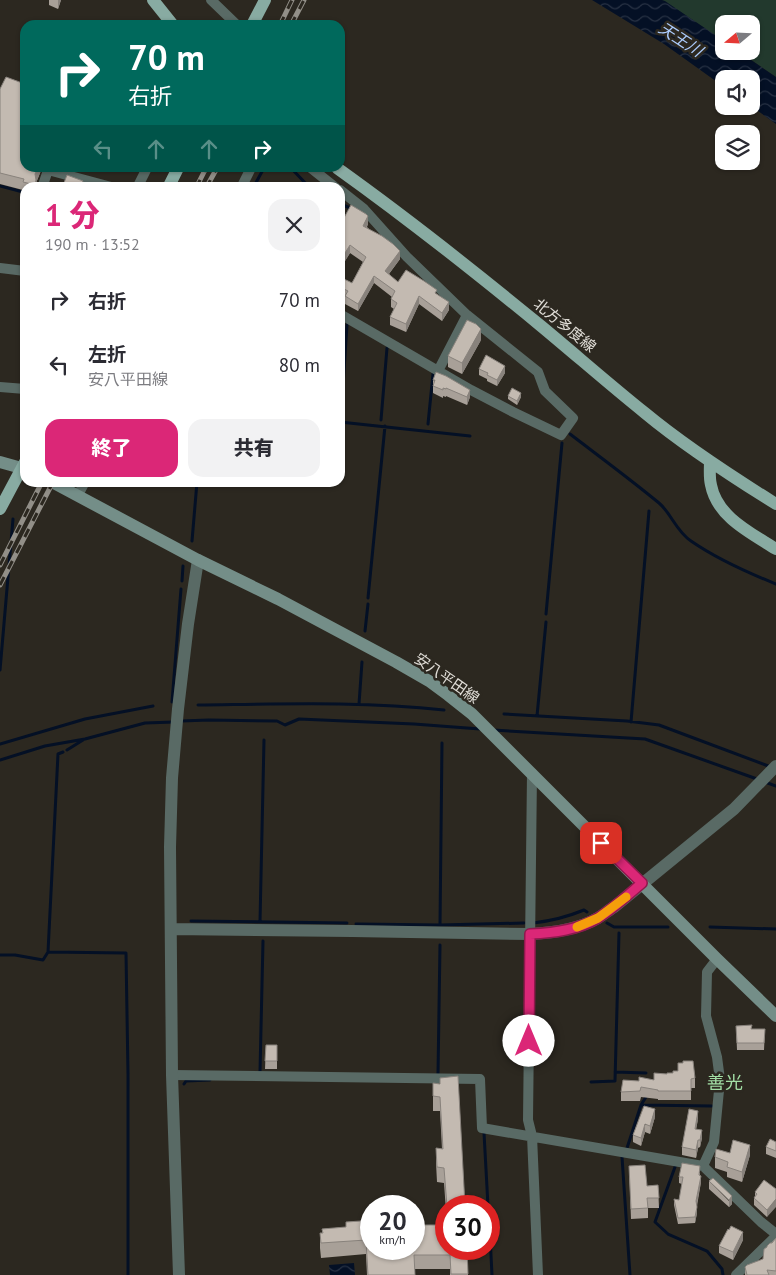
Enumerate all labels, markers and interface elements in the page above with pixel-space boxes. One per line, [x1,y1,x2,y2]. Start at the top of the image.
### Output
north arrow [715,15,760,60]
map controls [715,15,760,170]
water label: 天王川 [655,18,708,62]
text: 70 m [128,34,205,80]
icon: right [45,40,110,105]
button: sound [715,70,760,115]
text: 右折 [128,82,172,110]
button: layers [715,125,760,170]
icon: left [89,135,117,163]
icon: ahead [142,135,170,163]
icon: ahead [195,135,223,163]
icon: right [248,135,276,163]
text: 1 分 [45,195,100,234]
button: close [268,199,320,251]
text: 190 m · 13:52 [45,234,140,254]
icon: right [45,286,73,314]
text: 70 m [279,288,320,312]
text: 右折 [88,289,126,313]
street label: 北方多度線 [530,294,600,356]
text: 左折 [88,342,126,366]
icon: left [45,351,73,379]
text: 80 m [279,353,320,377]
text: 安八平田線 [88,369,168,389]
button: 終了 [45,419,178,477]
button: 共有 [188,419,320,477]
street label: 安八平田線 [411,649,483,707]
pin [580,822,622,864]
icon: arrive [587,829,615,857]
position arrow [502,1014,554,1066]
district label: 善光 [707,1071,743,1094]
speed limit sign: 30 [435,1195,500,1260]
text: 20 [378,1205,407,1237]
text: km/h [379,1232,406,1247]

